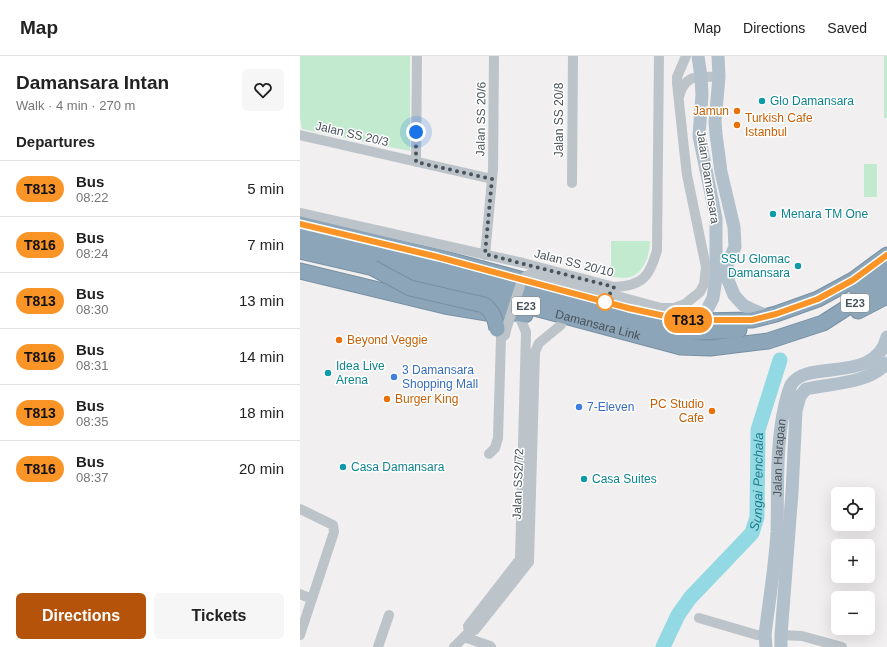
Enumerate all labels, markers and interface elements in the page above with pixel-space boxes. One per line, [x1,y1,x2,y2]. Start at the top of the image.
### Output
text: Map [20,17,58,38]
text: Map [694,20,721,36]
text: Directions [743,20,805,36]
text: Saved [827,20,867,36]
button: heart [242,69,284,111]
text: Damansara Intan [16,72,169,93]
street label: Jalan SS 20/6 [473,81,489,156]
street label: Jalan SS 20/8 [552,82,566,157]
place label: Glo Damansara [770,94,854,108]
marker: Glo Damansara [757,96,767,106]
text: Walk · 4 min · 270 m [16,98,135,113]
place label: Jamun [693,104,729,118]
marker: Jamun [732,106,742,116]
place label: Turkish Cafe Istanbul [745,111,813,139]
street label: Jalan SS 20/3 [314,119,390,149]
marker: Turkish Cafe Istanbul [732,120,742,130]
your location [406,122,426,142]
street label: Jalan Damansara [694,129,722,225]
text: Departures [16,133,95,150]
text: Bus [76,173,104,190]
text: 5 min [247,180,284,197]
text: T813 [24,181,56,197]
text: 08:22 [76,190,108,205]
place label: Menara TM One [781,207,868,221]
marker: Menara TM One [768,209,778,219]
text: Bus [76,229,104,246]
text: 7 min [247,236,284,253]
text: T816 [24,237,56,253]
text: 08:24 [76,246,108,261]
street label: Jalan SS 20/10 [533,246,615,280]
place label: SSU Glomac Damansara [721,252,790,280]
marker: SSU Glomac Damansara [793,261,803,271]
text: Bus [76,285,104,302]
text: 13 min [239,292,284,309]
text: T813 [24,293,56,309]
unlabelled marker [596,293,614,311]
road number: E23 [841,294,869,312]
road number: E23 [512,297,540,315]
text: 08:30 [76,302,108,317]
street label: Damansara Link [554,307,643,343]
line badge: T813 [660,307,716,333]
text: T813 [672,312,704,328]
place label: Beyond Veggie [347,333,428,347]
marker: Beyond Veggie [334,335,344,345]
text: Bus [76,341,104,358]
text: 14 min [239,348,284,365]
text: T816 [24,349,56,365]
text: 08:31 [76,358,108,373]
place label: Idea Live Arena [336,359,385,387]
place label: 3 Damansara Shopping Mall [402,363,478,391]
marker: Idea Live Arena [323,368,333,378]
marker: 3 Damansara Shopping Mall [389,372,399,382]
place label: Burger King [395,392,458,406]
marker: Burger King [382,394,392,404]
text: Bus [76,397,104,414]
place label: PC Studio Cafe [650,397,704,425]
place label: 7-Eleven [587,400,634,414]
marker: 7-Eleven [574,402,584,412]
text: 18 min [239,404,284,421]
text: T813 [24,405,56,421]
marker: PC Studio Cafe [707,406,717,416]
text: 08:35 [76,414,108,429]
street label: Jalan Harapan [770,418,789,497]
water label: Sungai Penchala [746,432,766,533]
street label: Jalan SS2/72 [510,448,526,520]
text: Bus [76,453,104,470]
text: 20 min [239,460,284,477]
place label: Casa Damansara [351,460,445,474]
text: T816 [24,461,56,477]
marker: Casa Damansara [338,462,348,472]
text: 08:37 [76,470,108,485]
place label: Casa Suites [592,472,657,486]
marker: Casa Suites [579,474,589,484]
map controls [831,487,875,635]
button: locate [831,487,875,531]
button: + [831,539,875,583]
button: − [831,591,875,635]
button: Directions [16,593,146,639]
button: Tickets [154,593,284,639]

